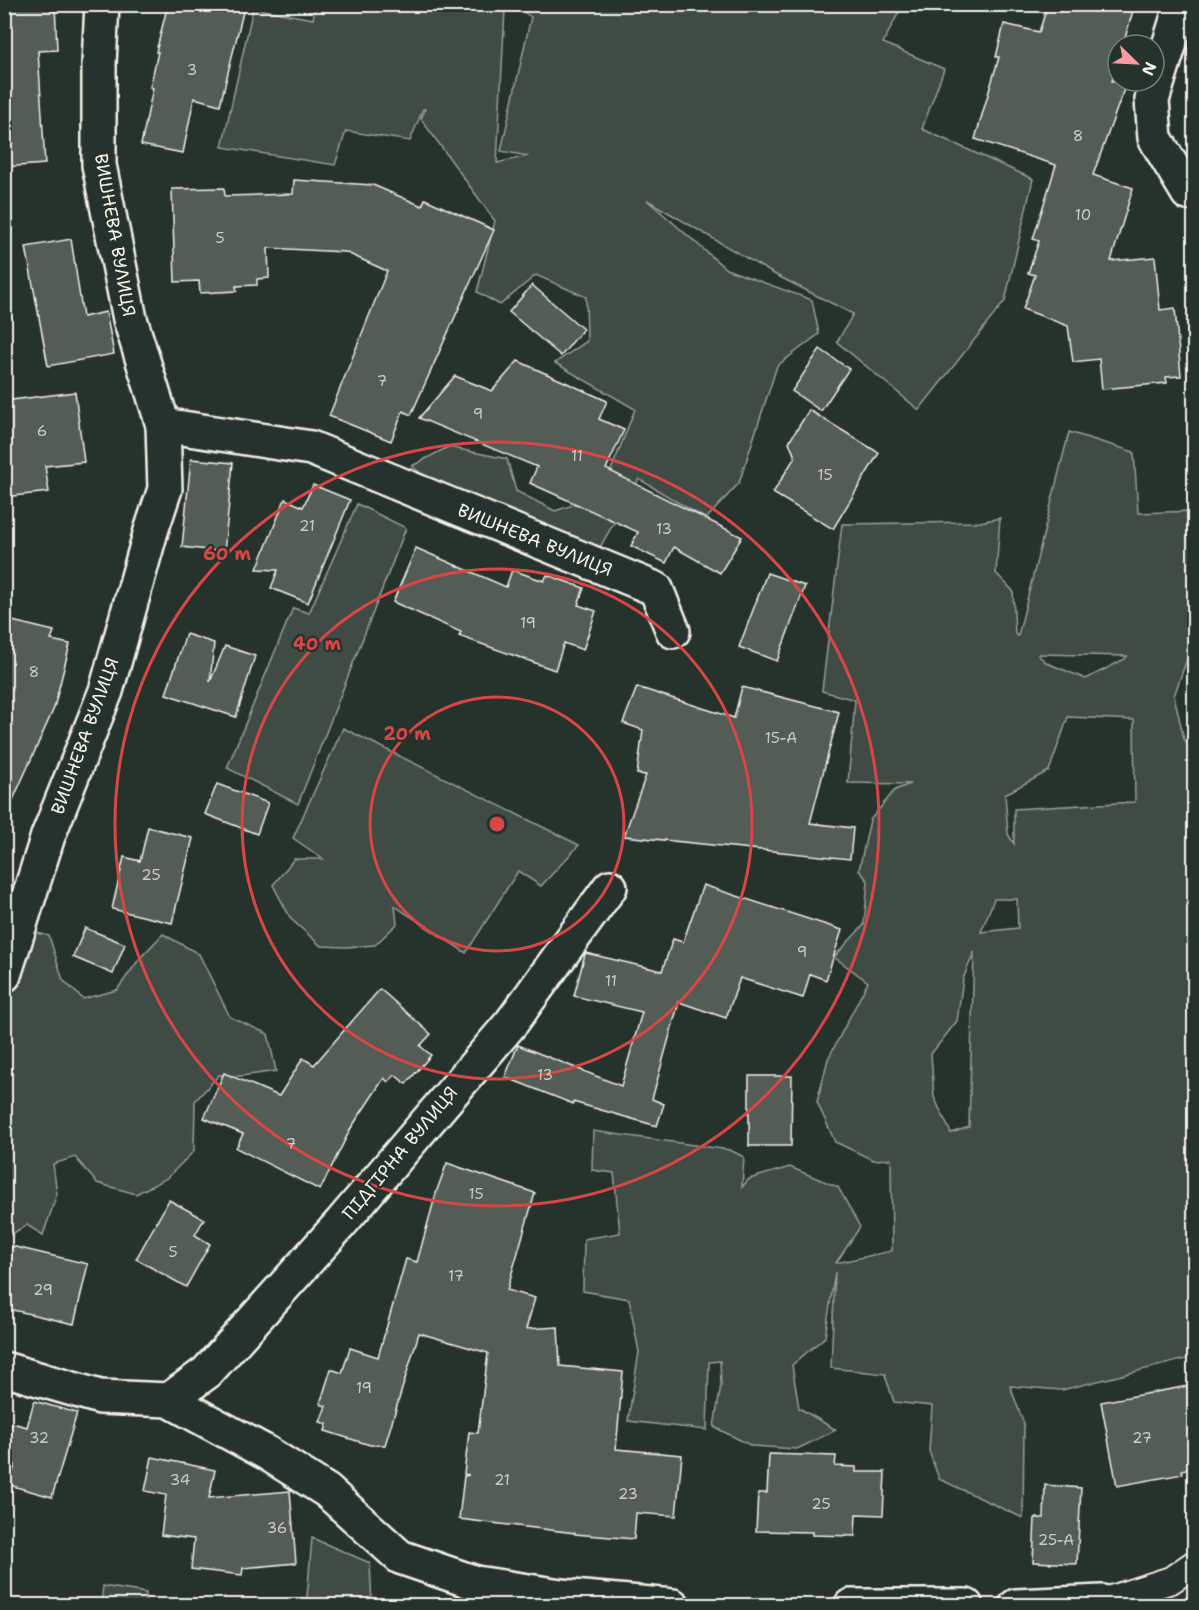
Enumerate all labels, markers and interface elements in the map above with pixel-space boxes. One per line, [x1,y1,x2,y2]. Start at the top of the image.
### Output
north arrow [1106,33,1166,93]
text: N [1137,59,1161,79]
house number: 3 [187,60,197,80]
house number: 8 [1073,126,1083,146]
street label: ВИШНЕВА ВУЛИЦЯ [89,152,141,318]
house number: 10 [1075,205,1091,225]
house number: 5 [215,228,225,248]
house number: 7 [377,371,387,391]
house number: 9 [473,404,483,424]
house number: 6 [37,421,47,441]
house number: 11 [571,446,583,466]
house number: 15 [817,465,833,485]
street label: ВИШНЕВА ВУЛИЦЯ [454,498,616,582]
house number: 21 [299,516,315,536]
house number: 13 [656,519,672,539]
text: 60 m [203,542,251,566]
house number: 19 [520,613,536,633]
text: 40 m [293,632,341,656]
street label: ВИШНЕВА ВУЛИЦЯ [45,654,125,818]
house number: 8 [29,662,39,682]
text: 20 m [383,722,431,746]
house number: 15-А [765,728,797,748]
centre of rings [487,814,507,834]
house number: 25 [141,865,161,885]
house number: 9 [797,942,807,962]
house number: 11 [605,971,617,991]
house number: 13 [537,1065,553,1085]
street label: ПІДГІРНА ВУЛИЦЯ [337,1081,463,1225]
house number: 7 [286,1134,296,1154]
house number: 15 [468,1184,484,1204]
house number: 5 [168,1242,178,1262]
house number: 17 [448,1266,464,1286]
house number: 29 [33,1280,53,1300]
house number: 19 [356,1378,372,1398]
house number: 32 [29,1428,49,1448]
house number: 27 [1132,1428,1152,1448]
house number: 34 [170,1470,190,1490]
house number: 21 [494,1470,510,1490]
house number: 23 [618,1484,638,1504]
house number: 25 [811,1494,831,1514]
house number: 36 [267,1518,287,1538]
house number: 25-А [1038,1530,1074,1550]

